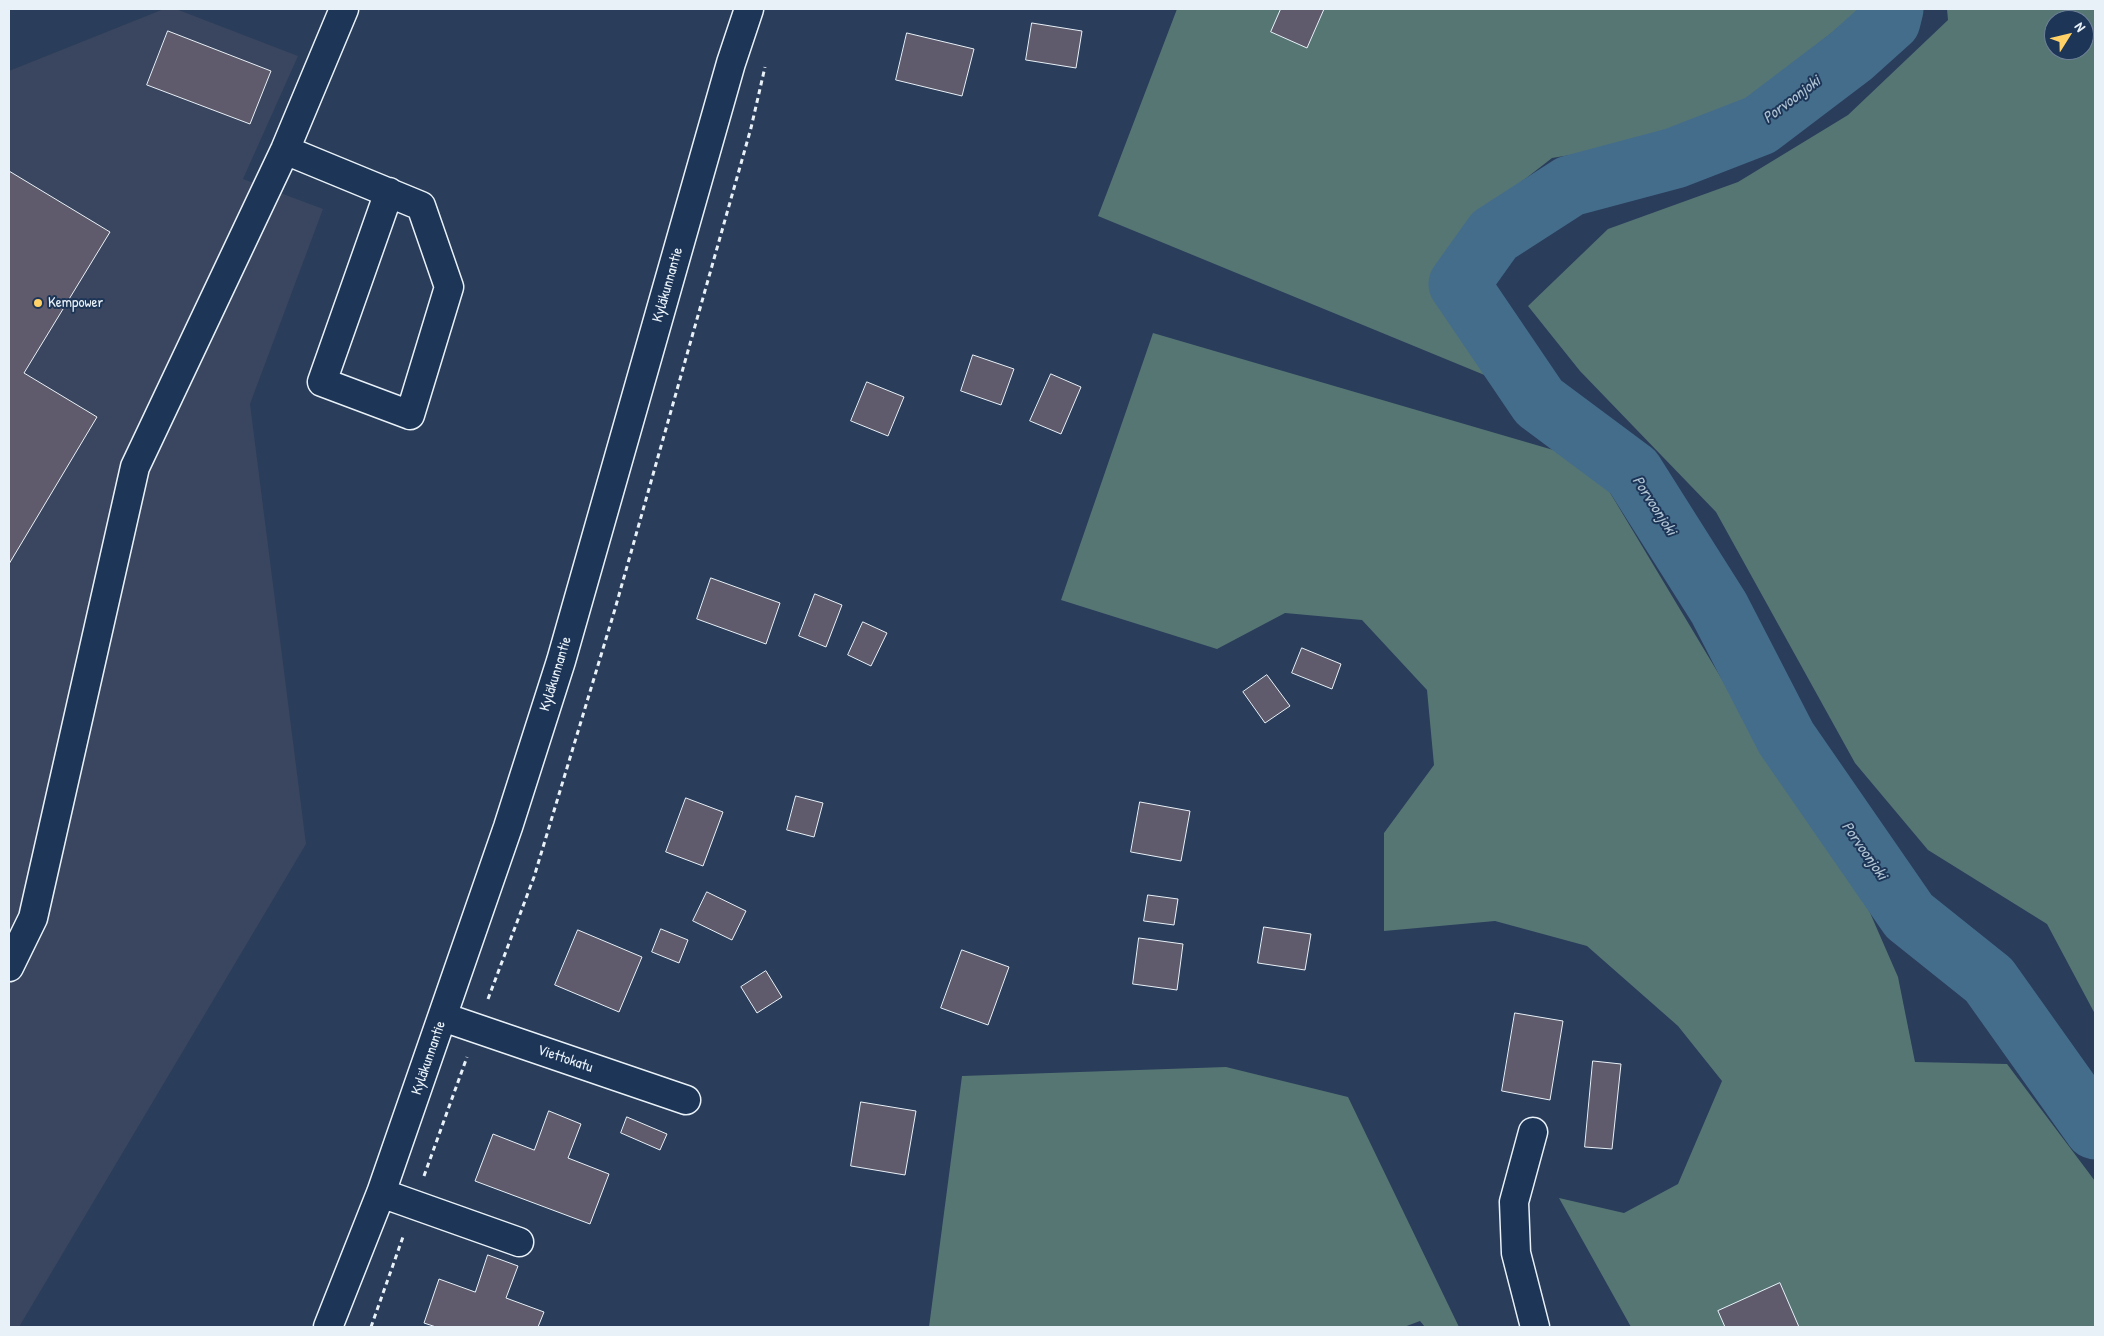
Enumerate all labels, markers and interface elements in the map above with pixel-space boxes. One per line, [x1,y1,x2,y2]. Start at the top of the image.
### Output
north arrow [2044,10,2094,60]
text: N [2071,18,2091,35]
water label: Porvoonjoki [1759,72,1825,128]
street label: Kyläkunnantie [649,246,687,324]
place label: Kempower [48,294,103,312]
marker: Kempower [32,297,44,309]
water label: Porvoonjoki [1628,473,1680,539]
street label: Kyläkunnantie [536,635,576,713]
water label: Porvoonjoki [1837,818,1891,884]
street label: Kyläkunnantie [408,1019,450,1097]
street label: Viettokatu [535,1041,595,1077]

